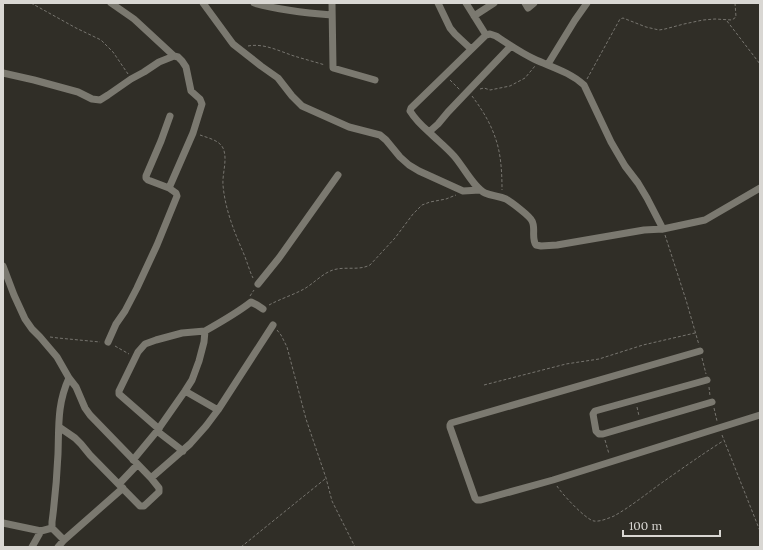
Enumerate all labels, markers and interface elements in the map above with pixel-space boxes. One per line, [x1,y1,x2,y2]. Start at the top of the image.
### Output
scale bar [623,512,720,538]
text: 100 m [629,518,662,533]

